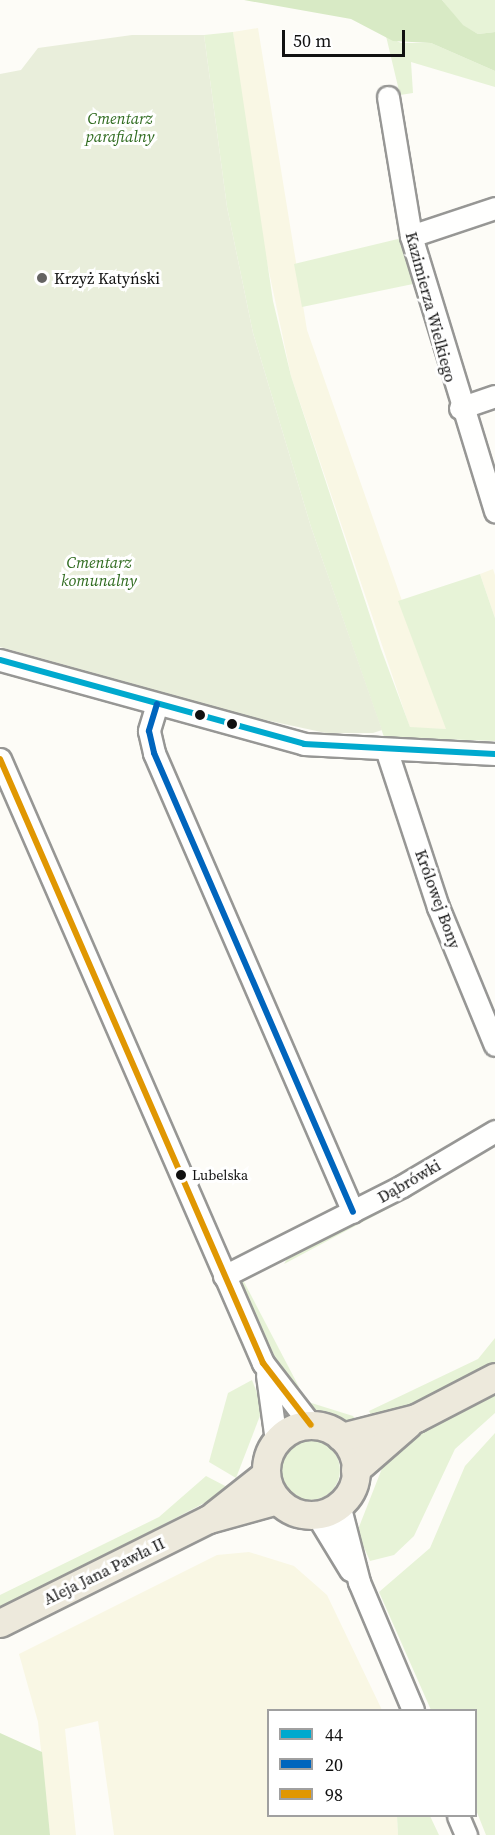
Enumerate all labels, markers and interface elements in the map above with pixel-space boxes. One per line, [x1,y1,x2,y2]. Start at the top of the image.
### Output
scale bar [285,18,408,56]
text: 50 m [293,28,331,53]
park label: Cmentarz parafialny [86,108,154,146]
street label: Kazimierza Wielkiego [402,230,460,384]
place label: Krzyż Katyński [54,268,160,288]
marker: Krzyż Katyński [35,271,49,285]
park label: Cmentarz komunalny [61,552,137,590]
unlabelled marker [194,709,206,721]
unlabelled marker [226,718,238,730]
street label: Królowej Bony [411,847,465,951]
street label: Dąbrówki [374,1155,444,1207]
place label: Lubelska [192,1167,248,1183]
marker: Lubelska [175,1169,187,1181]
street label: Aleja Jana Pawła II [40,1533,168,1609]
legend [267,1709,477,1817]
text: 44 [325,1722,343,1747]
text: 20 [325,1752,343,1777]
text: 98 [325,1782,343,1807]

